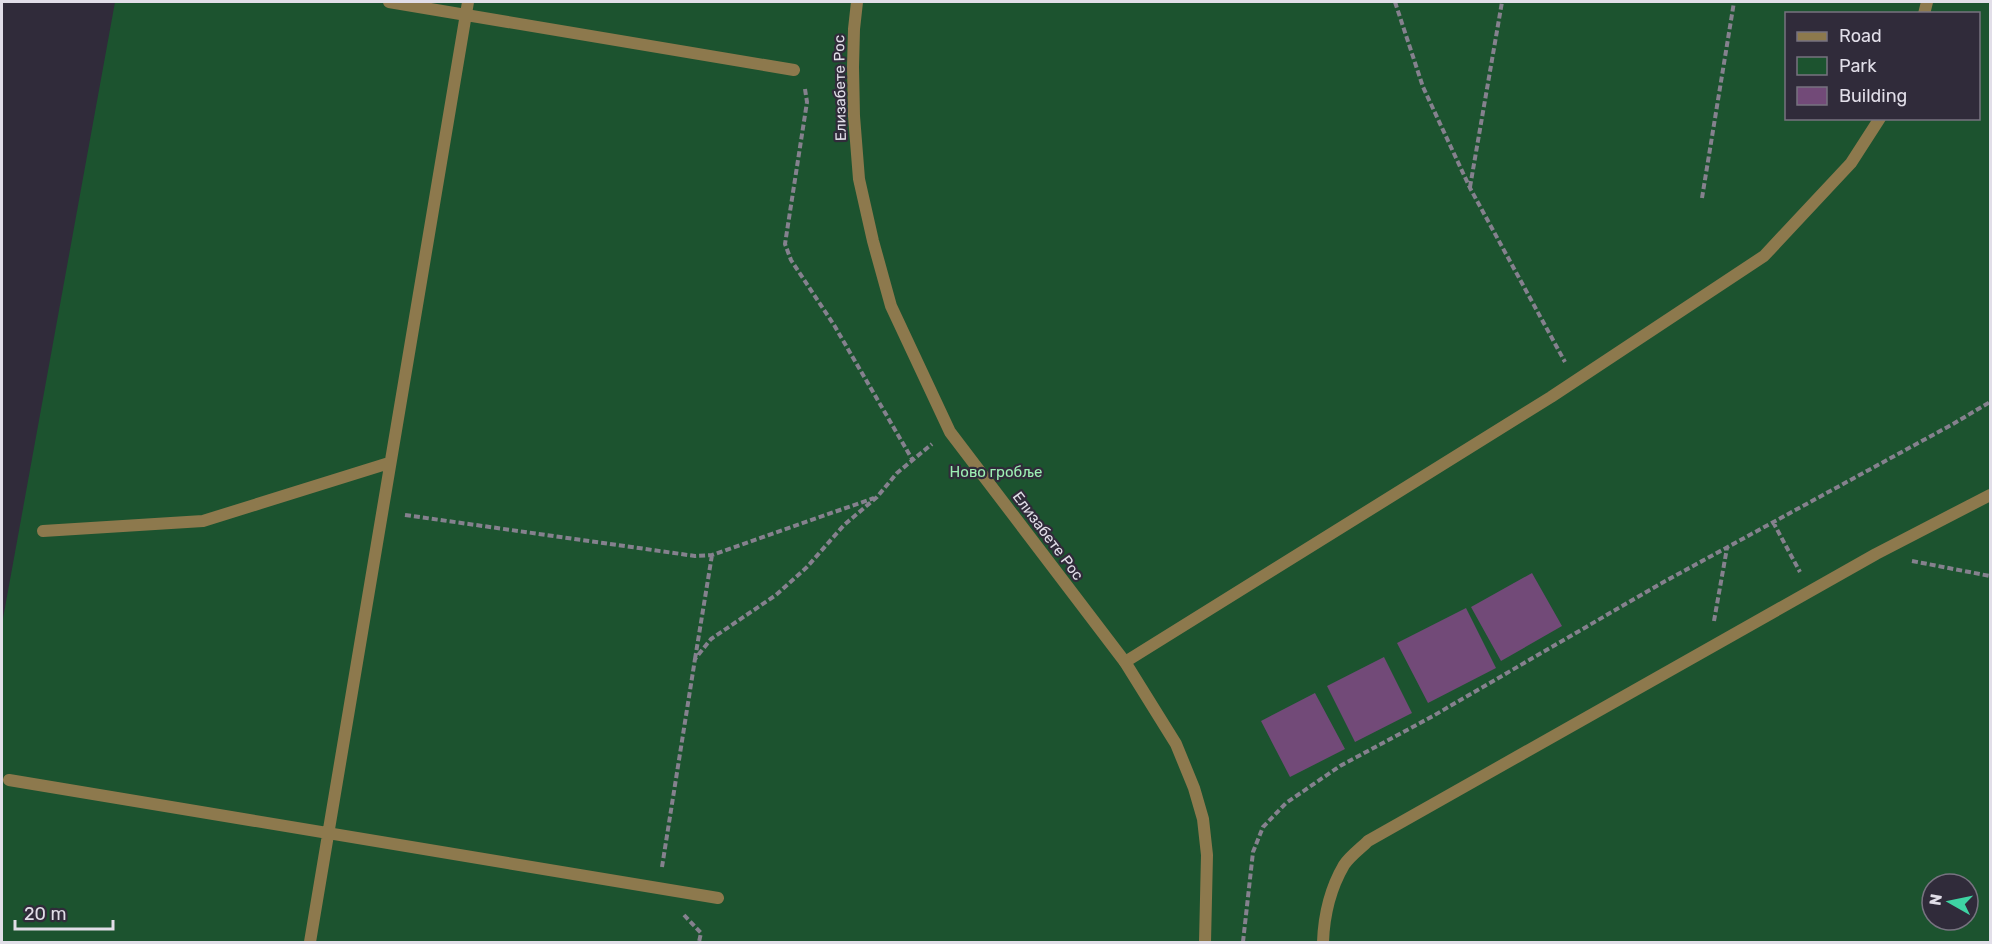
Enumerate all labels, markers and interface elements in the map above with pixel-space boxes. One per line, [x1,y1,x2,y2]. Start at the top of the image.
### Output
legend [1785,12,1980,120]
text: Road [1839,25,1882,47]
street label: Елизабете Рос [830,35,850,141]
text: Park [1839,55,1877,77]
text: Building [1839,85,1907,107]
park label: Ново гробље [950,463,1042,481]
street label: Елизабете Рос [1009,488,1087,584]
north arrow [1920,872,1980,932]
scale bar [15,893,112,931]
text: N [1925,893,1946,907]
text: 20 m [24,903,66,925]

